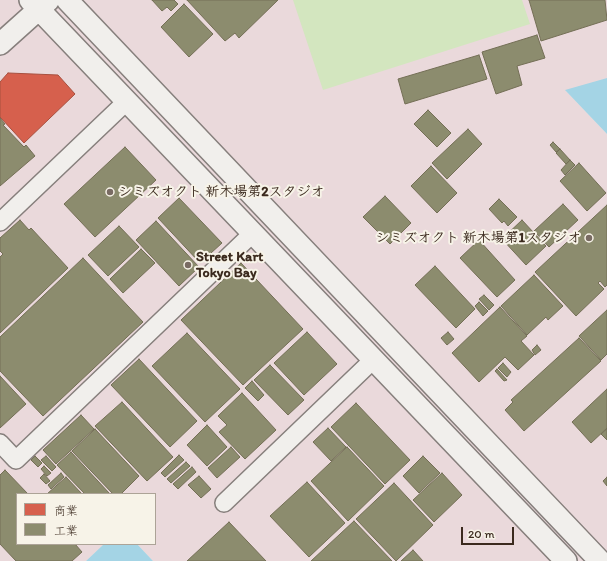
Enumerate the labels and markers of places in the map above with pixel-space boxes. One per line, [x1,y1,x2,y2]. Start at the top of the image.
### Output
place label: シミズオクト 新木場第2スタジオ [118,184,325,200]
marker: シミズオクト 新木場第2スタジオ [105,187,115,197]
place label: シミズオクト 新木場第1スタジオ [375,230,581,246]
marker: シミズオクト 新木場第1スタジオ [584,233,594,243]
place label: Street Kart Tokyo Bay [196,249,263,282]
marker: Street Kart Tokyo Bay [183,260,193,270]

